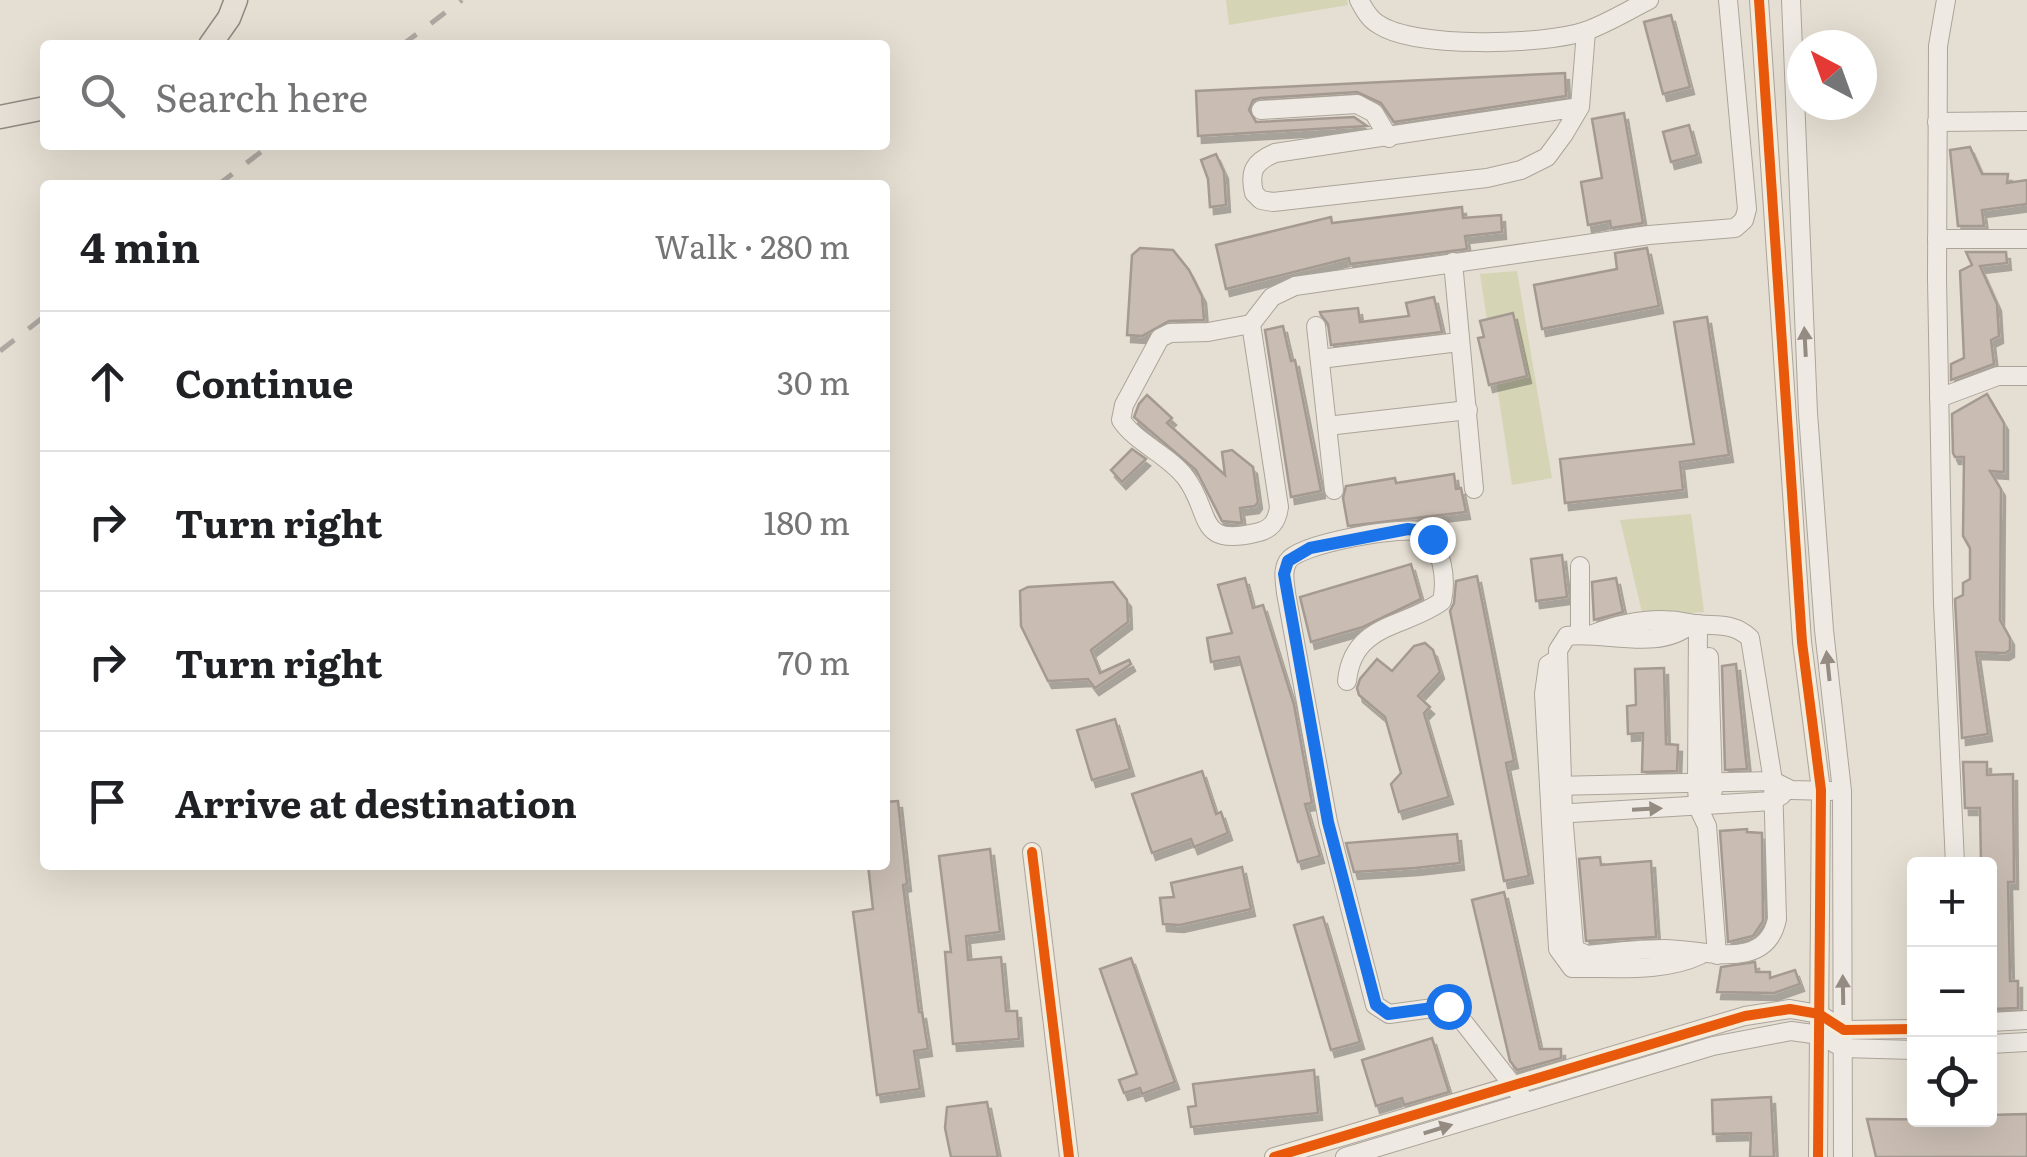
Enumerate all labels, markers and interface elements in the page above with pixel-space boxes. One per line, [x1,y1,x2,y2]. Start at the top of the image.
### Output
north arrow [1787,30,1877,120]
search box [40,40,890,150]
text: Search here [155,67,368,124]
icon: search [75,68,130,123]
text: 4 min [80,214,200,276]
text: Walk · 280 m [655,221,850,269]
one-way arrow [1797,325,1813,357]
text: Continue [175,353,353,410]
icon: ahead [80,354,135,409]
text: 30 m [777,357,850,405]
text: Turn right [175,493,382,550]
icon: right [80,494,135,549]
text: 180 m [763,497,850,545]
route end [1410,517,1456,563]
text: Turn right [175,633,382,690]
icon: right [80,634,135,689]
text: 70 m [778,637,850,685]
one-way arrow [1820,649,1836,681]
text: Arrive at destination [175,773,577,830]
icon: arrive [80,774,135,829]
one-way arrow [1631,801,1663,817]
map controls [1907,857,1997,1127]
button: + [1907,857,1997,947]
button: − [1907,947,1997,1037]
one-way arrow [1835,973,1851,1005]
route start [1426,984,1472,1030]
button: locate [1907,1037,1997,1127]
one-way arrow [1424,1121,1454,1136]

